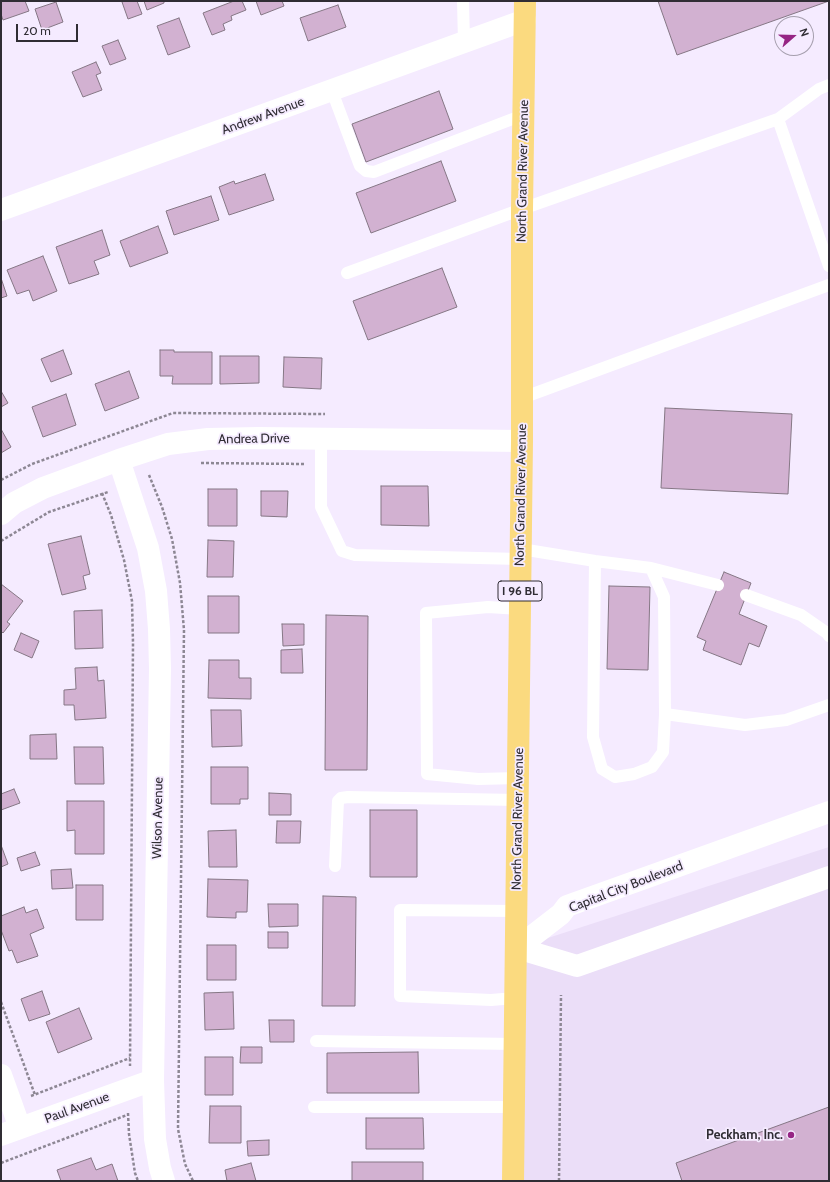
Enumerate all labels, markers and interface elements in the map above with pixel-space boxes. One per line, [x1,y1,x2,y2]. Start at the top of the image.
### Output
scale bar [18,16,80,42]
north arrow [774,16,814,56]
text: 20 m [23,23,51,38]
text: N [796,26,812,38]
street label: Andrew Avenue [220,94,306,138]
street label: North Grand River Avenue [514,100,532,242]
street label: North Grand River Avenue [512,424,530,566]
street label: Andrea Drive [218,431,290,447]
road number: I 96 BL [498,581,542,601]
street label: North Grand River Avenue [509,748,527,890]
street label: Wilson Avenue [149,777,167,859]
street label: Capital City Boulevard [567,858,685,916]
street label: Paul Avenue [43,1089,111,1127]
place label: Peckham, Inc. [706,1127,783,1143]
marker: Peckham, Inc. [786,1130,796,1140]

